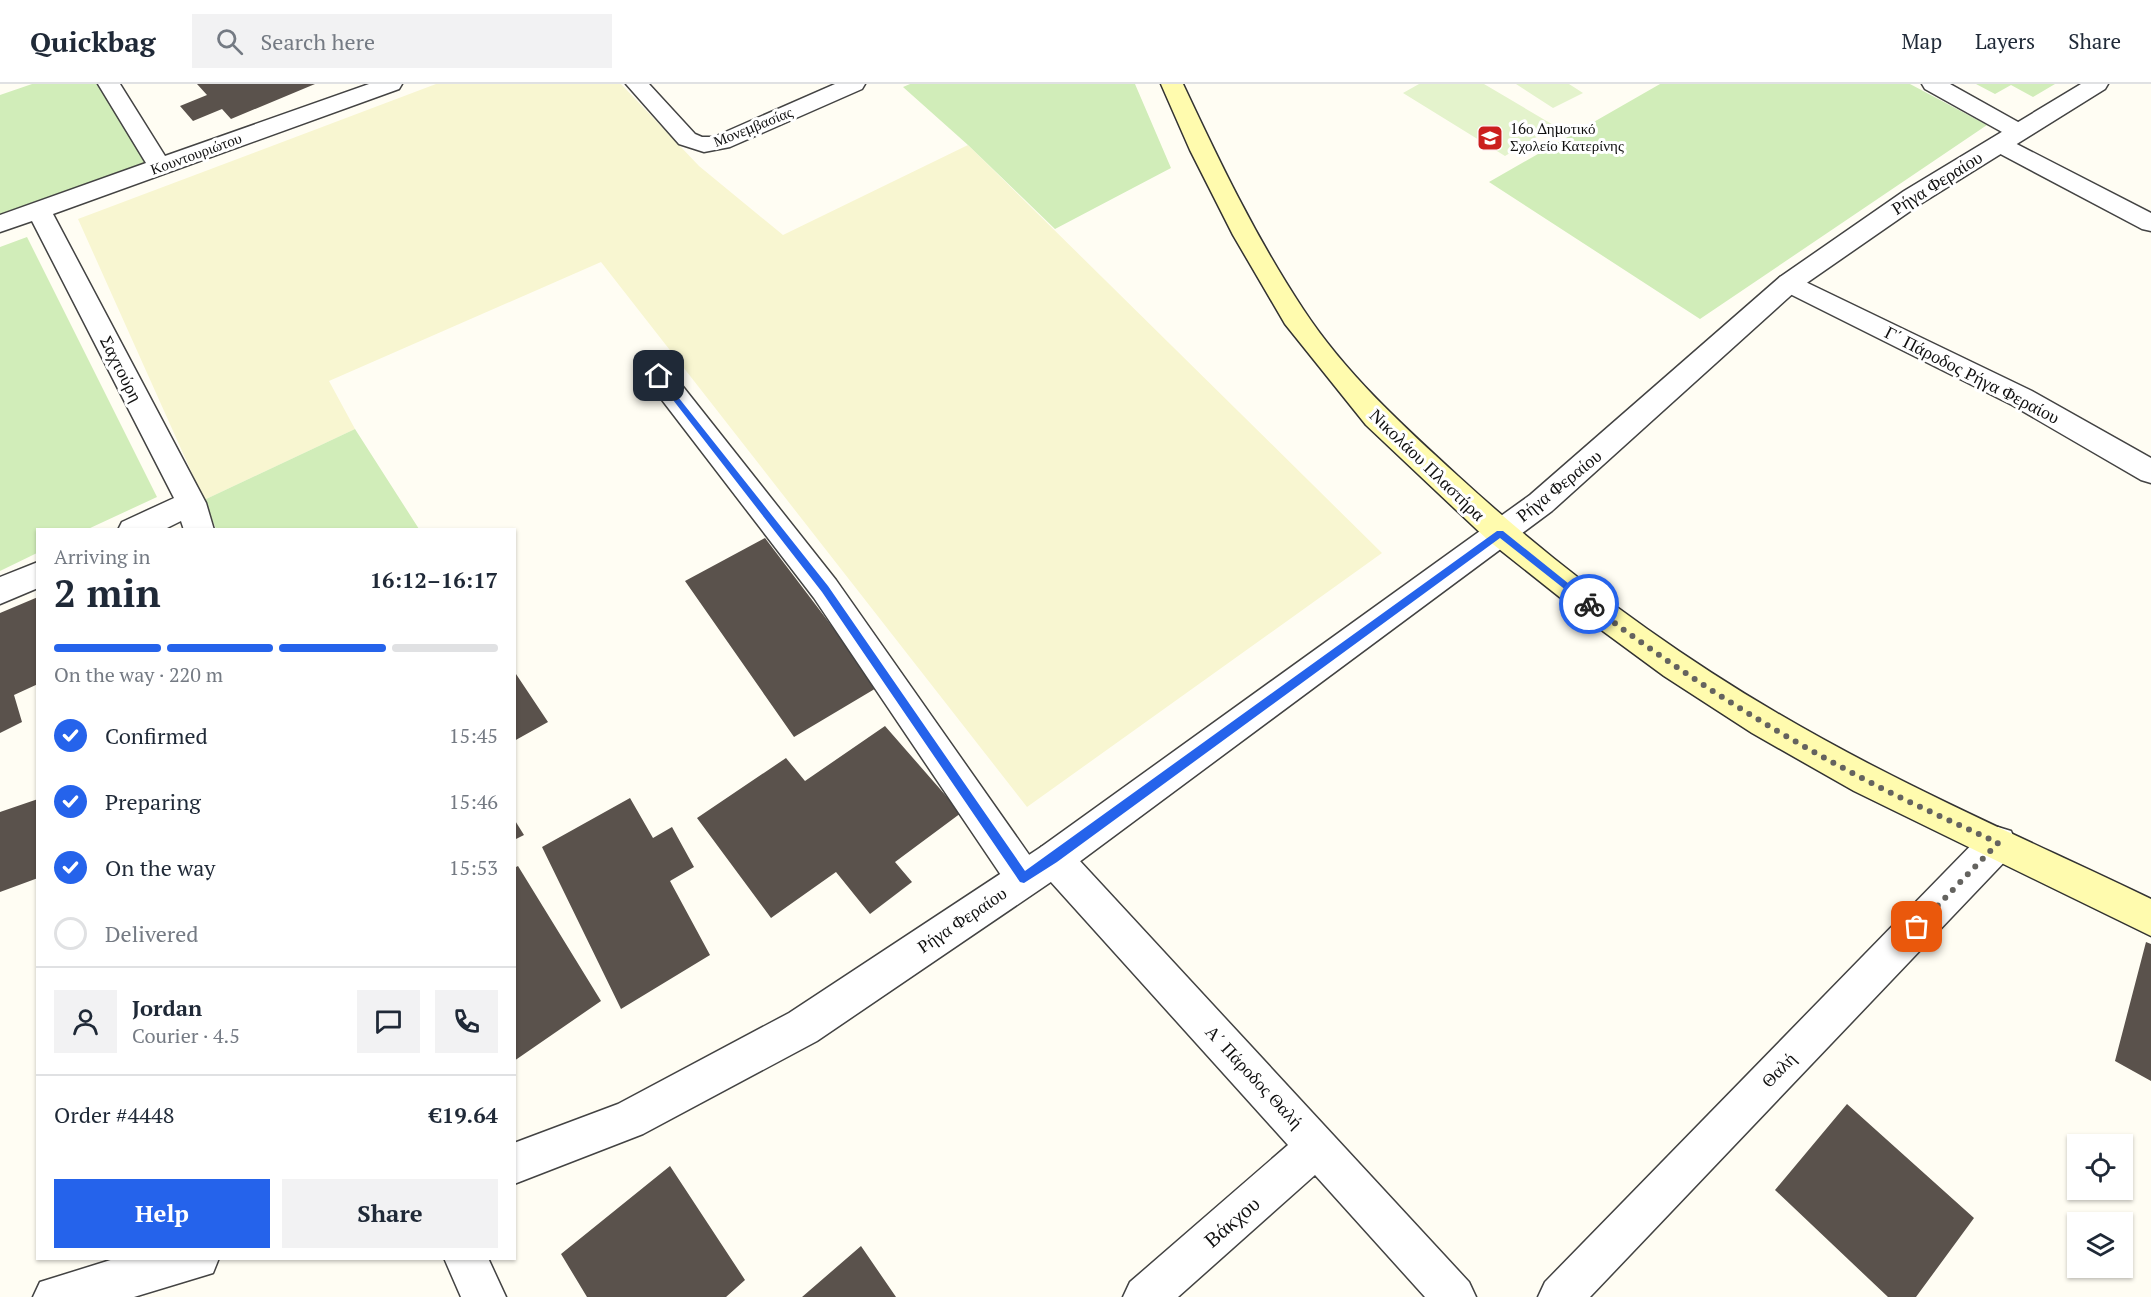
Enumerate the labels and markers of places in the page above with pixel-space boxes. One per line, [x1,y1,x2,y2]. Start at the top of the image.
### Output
place label: 16ο Δημοτικό Σχολείο Κατερίνης [1510,118,1624,155]
school or university icon: 16ο Δημοτικό Σχολείο Κατερίνης [1475,123,1505,153]
pin [633,350,684,401]
pin [1891,901,1942,952]

